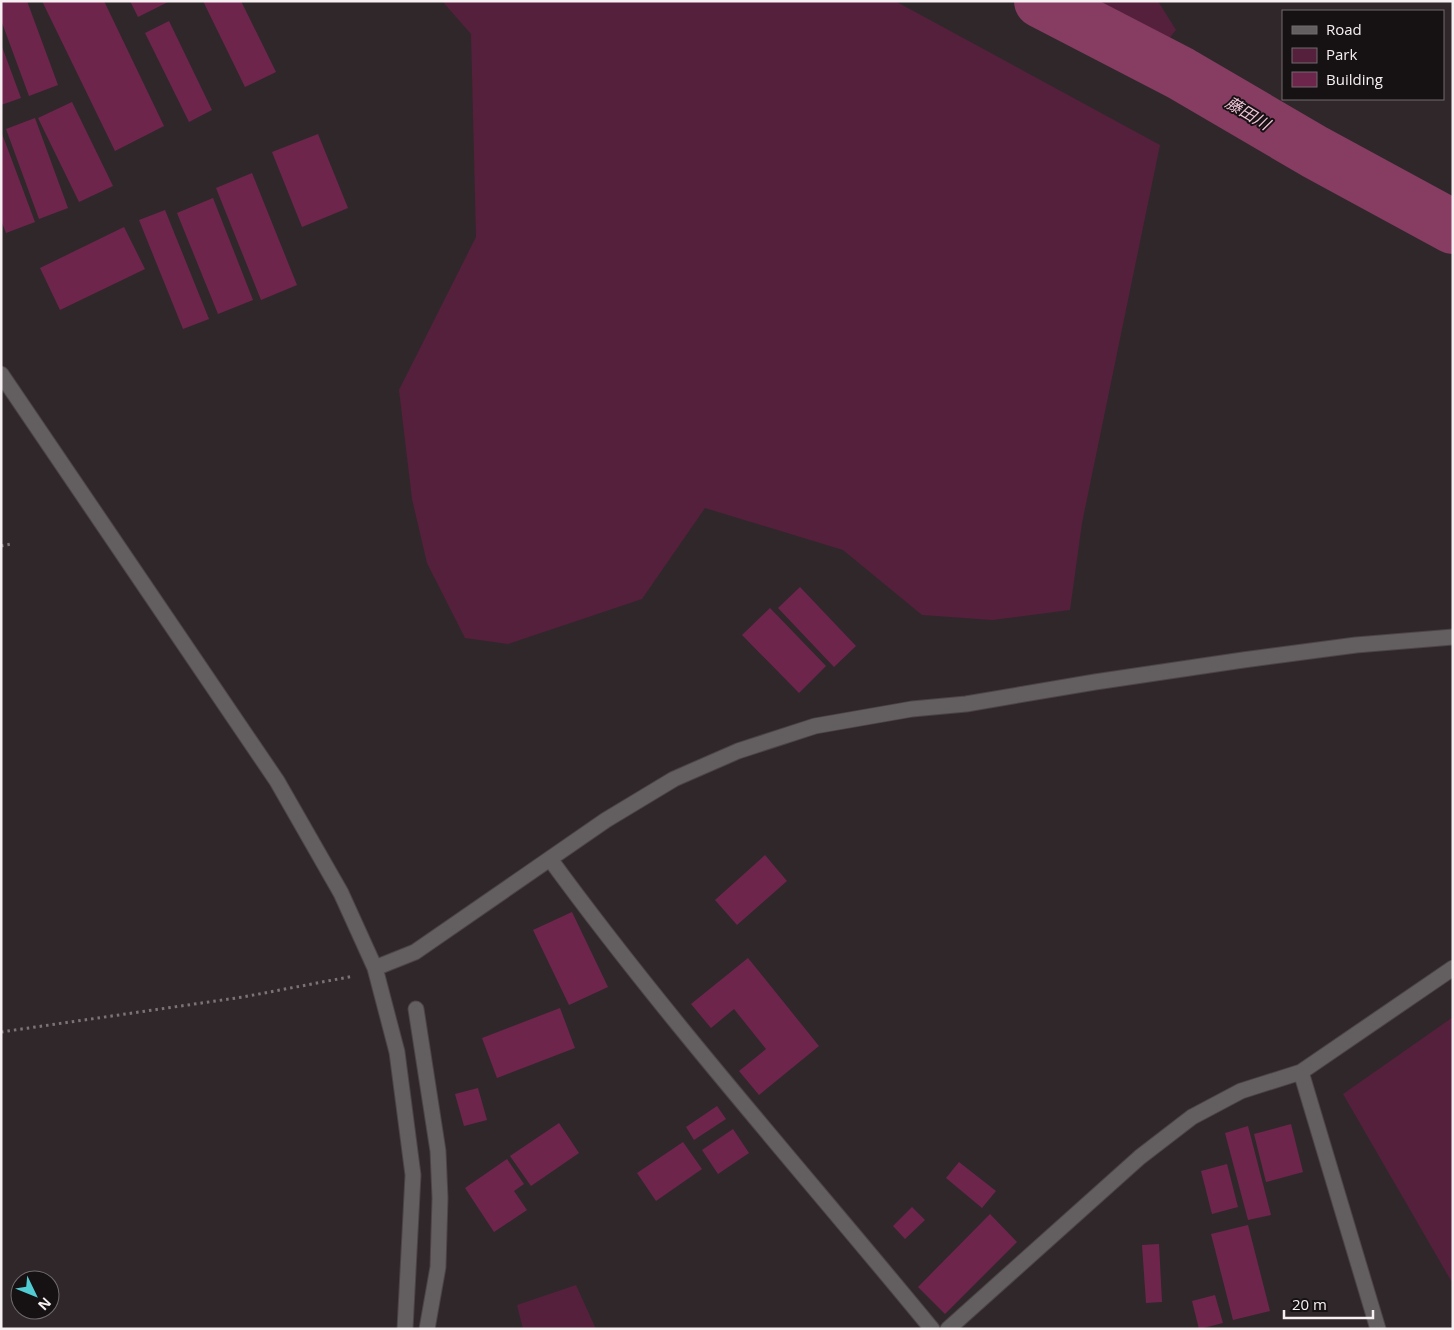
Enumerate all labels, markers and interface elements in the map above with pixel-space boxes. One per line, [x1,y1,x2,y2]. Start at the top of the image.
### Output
legend [1282,10,1444,100]
text: Road [1326,19,1362,39]
text: Park [1326,44,1357,64]
text: Building [1326,69,1383,89]
water label: 藤田川 [1222,91,1276,136]
north arrow [10,1270,60,1320]
scale bar [1284,1288,1373,1320]
text: N [34,1294,56,1315]
text: 20 m [1292,1294,1327,1314]

